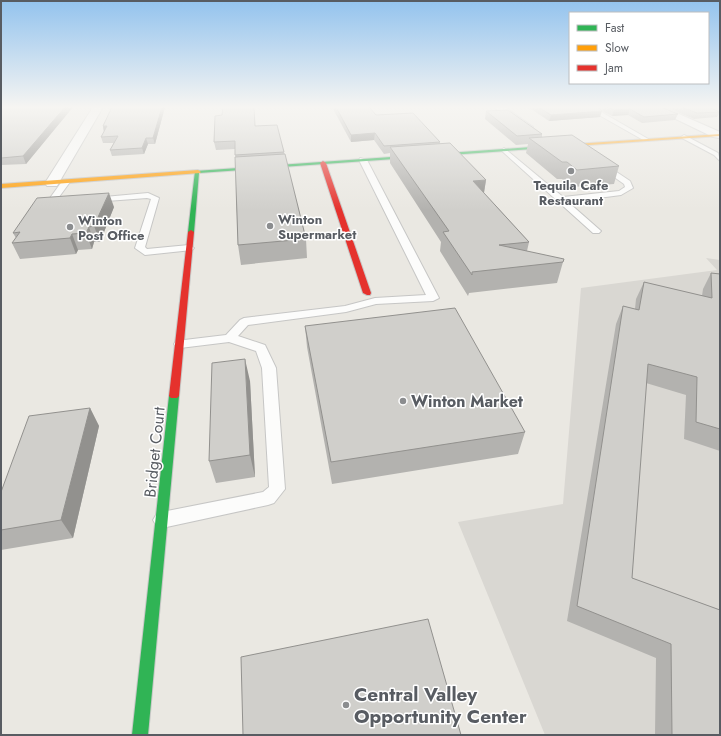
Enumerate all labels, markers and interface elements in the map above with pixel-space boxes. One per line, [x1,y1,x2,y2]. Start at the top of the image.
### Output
legend [569,12,709,84]
text: Fast [605,19,624,37]
text: Slow [605,39,630,57]
text: Jam [603,59,623,77]
marker: Tequila Cafe Restaurant [566,166,576,176]
place label: Tequila Cafe Restaurant [534,176,609,210]
place label: Winton Supermarket [278,210,357,244]
place label: Winton Post Office [78,211,145,245]
marker: Winton Supermarket [265,221,275,231]
marker: Winton Post Office [65,222,75,232]
place label: Winton Market [411,390,524,413]
marker: Winton Market [398,396,408,406]
street label: Bridget Court [138,405,171,499]
place label: Central Valley Opportunity Center [354,681,527,730]
marker: Central Valley Opportunity Center [341,700,351,710]

